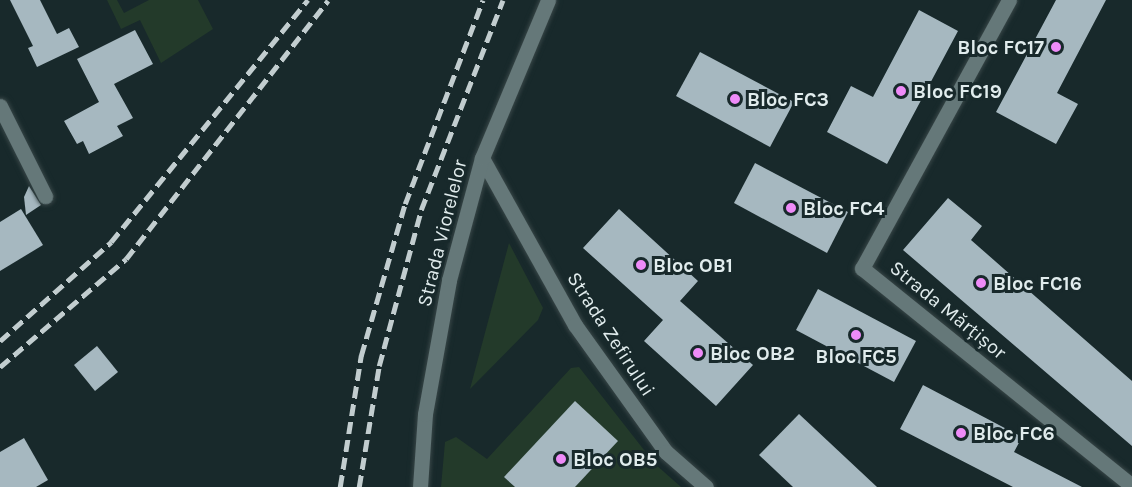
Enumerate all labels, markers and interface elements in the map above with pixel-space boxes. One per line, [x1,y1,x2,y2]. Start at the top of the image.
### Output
place label: Bloc FC17 [957,35,1044,59]
marker: Bloc FC17 [1049,40,1063,54]
place label: Bloc FC19 [913,79,1002,103]
marker: Bloc FC19 [894,84,908,98]
place label: Bloc FC3 [747,87,829,111]
marker: Bloc FC3 [728,92,742,106]
street label: Strada Viorelelor [412,157,472,309]
place label: Bloc FC4 [803,196,885,220]
marker: Bloc FC4 [784,201,798,215]
place label: Bloc OB1 [653,253,733,277]
street label: Strada Mărțișor [885,256,1011,364]
marker: Bloc OB1 [634,258,648,272]
street label: Strada Zefirului [562,267,660,401]
place label: Bloc FC16 [993,271,1082,295]
marker: Bloc FC16 [974,276,988,290]
marker: Bloc FC5 [849,328,863,342]
place label: Bloc OB2 [710,341,795,365]
place label: Bloc FC5 [815,344,897,368]
marker: Bloc OB2 [691,346,705,360]
place label: Bloc FC6 [973,421,1055,445]
marker: Bloc FC6 [954,426,968,440]
place label: Bloc OB5 [573,447,657,471]
marker: Bloc OB5 [554,452,568,466]

